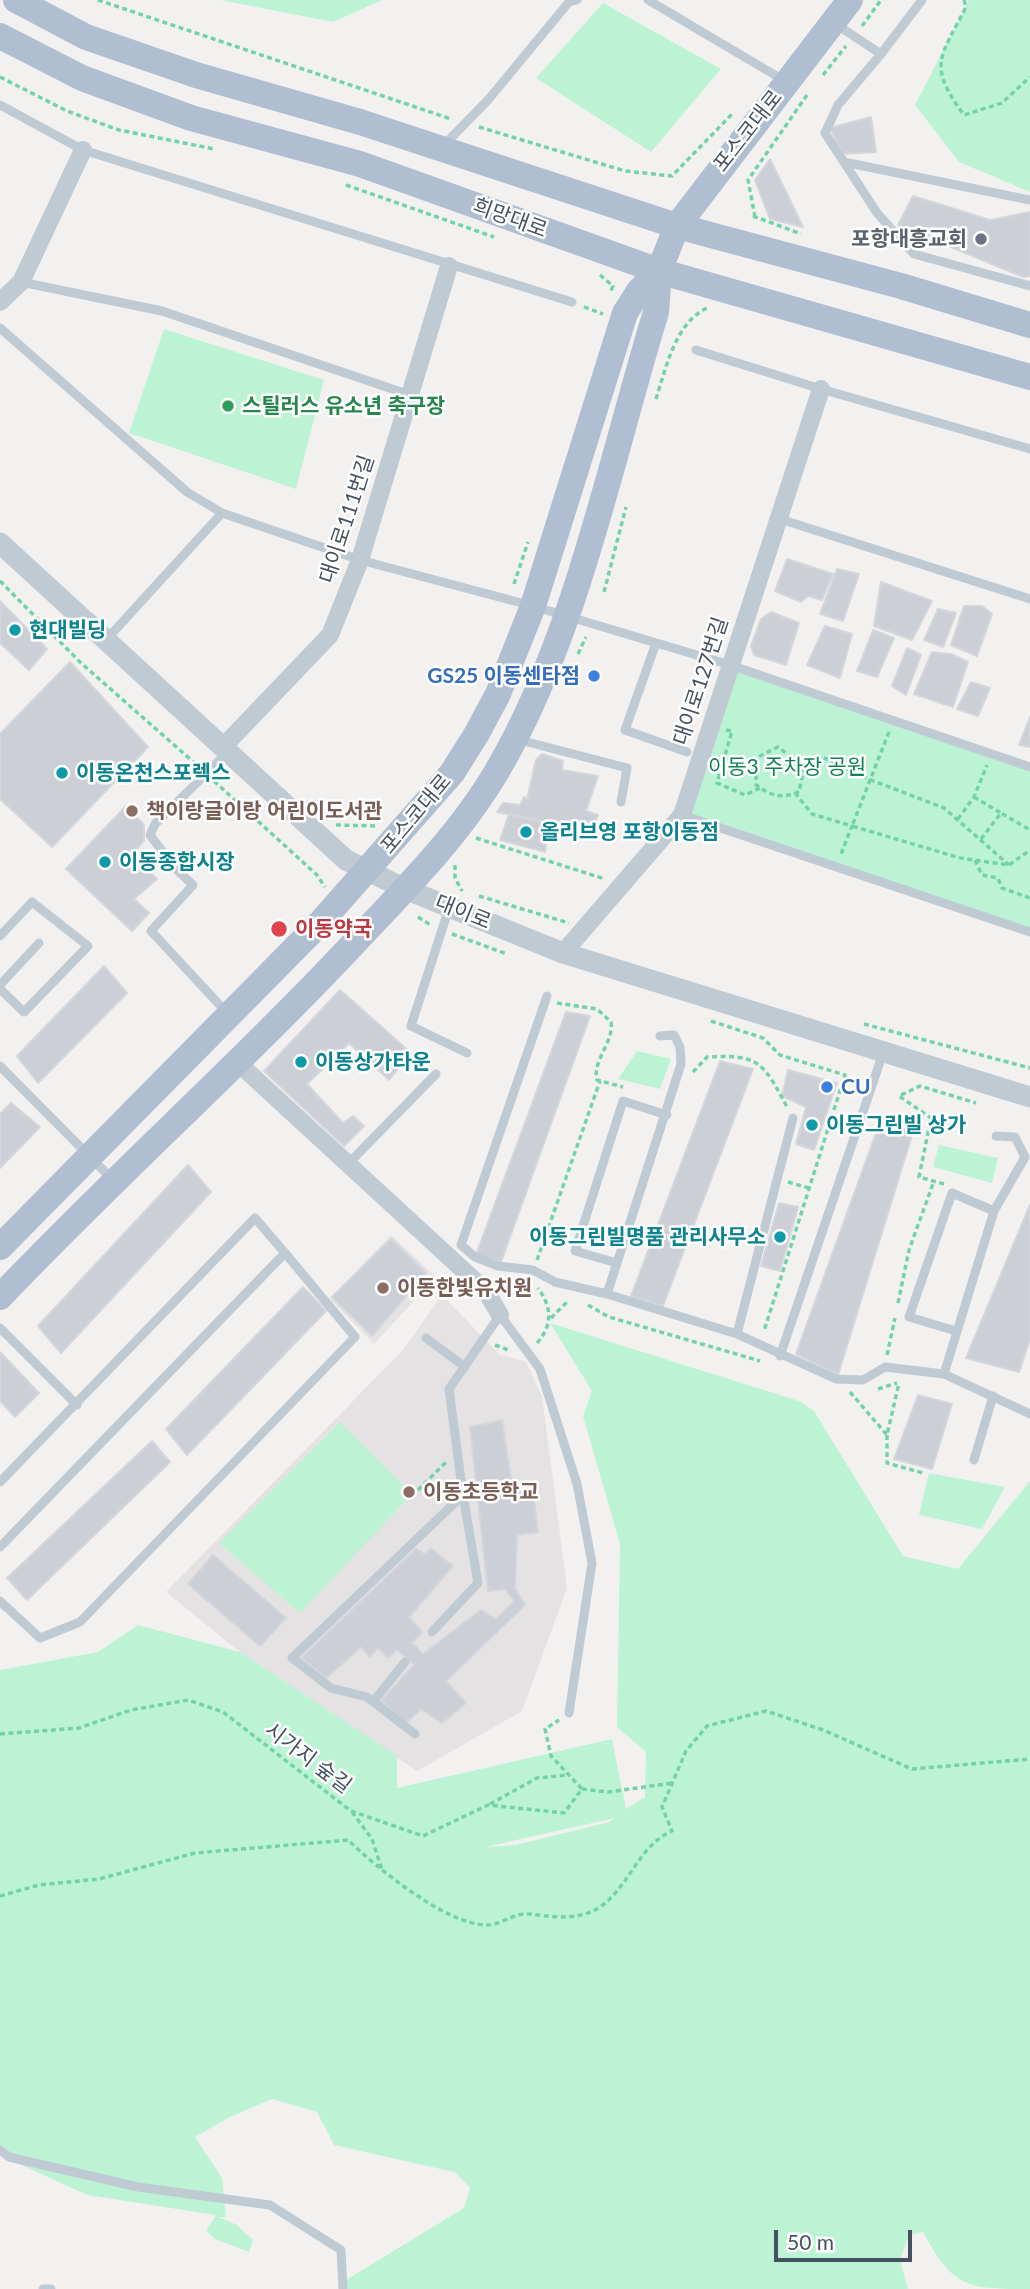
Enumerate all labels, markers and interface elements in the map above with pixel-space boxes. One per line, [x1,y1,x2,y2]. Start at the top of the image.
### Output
street label: 포스코대로 [708,85,788,177]
street label: 희망대로 [469,193,551,243]
place label: 포항대흥교회 [851,226,967,252]
marker: 포항대흥교회 [973,231,989,247]
place label: 스틸러스 유소년 축구장 [242,393,445,419]
marker: 스틸러스 유소년 축구장 [220,398,236,414]
street label: 대이로111번길 [314,452,380,586]
street label: 대이로127번길 [668,614,734,748]
place label: 현대빌딩 [29,617,106,643]
marker: 현대빌딩 [7,622,23,638]
place label: GS25 이동센타점 [427,663,580,689]
marker: GS25 이동센타점 [586,668,602,684]
park label: 이동3 주차장 공원 [708,754,866,780]
place label: 이동온천스포렉스 [76,760,231,786]
marker: 이동온천스포렉스 [54,765,70,781]
street label: 포스코대로 [375,769,457,859]
place label: 책이랑글이랑 어린이도서관 [146,798,383,824]
marker: 책이랑글이랑 어린이도서관 [124,803,140,819]
place label: 올리브영 포항이동점 [540,819,719,845]
marker: 올리브영 포항이동점 [518,824,534,840]
place label: 이동종합시장 [119,849,235,875]
marker: 이동종합시장 [97,854,113,870]
street label: 대이로 [431,889,495,935]
place label: 이동약국 [295,916,372,942]
marker: 이동약국 [269,919,289,939]
place label: 이동상가타운 [315,1049,431,1075]
marker: 이동상가타운 [293,1054,309,1070]
place label: CU [841,1074,870,1100]
marker: CU [819,1079,835,1095]
place label: 이동그린빌 상가 [826,1112,966,1138]
marker: 이동그린빌 상가 [804,1117,820,1133]
place label: 이동그린빌명품 관리사무소 [529,1224,766,1250]
marker: 이동그린빌명품 관리사무소 [772,1229,788,1245]
place label: 이동한빛유치원 [397,1275,532,1301]
marker: 이동한빛유치원 [375,1280,391,1296]
place label: 이동초등학교 [423,1479,539,1505]
marker: 이동초등학교 [401,1484,417,1500]
street label: 시가지 숲길 [260,1717,356,1799]
scale bar [778,2216,916,2260]
text: 50 m [787,2229,834,2254]

